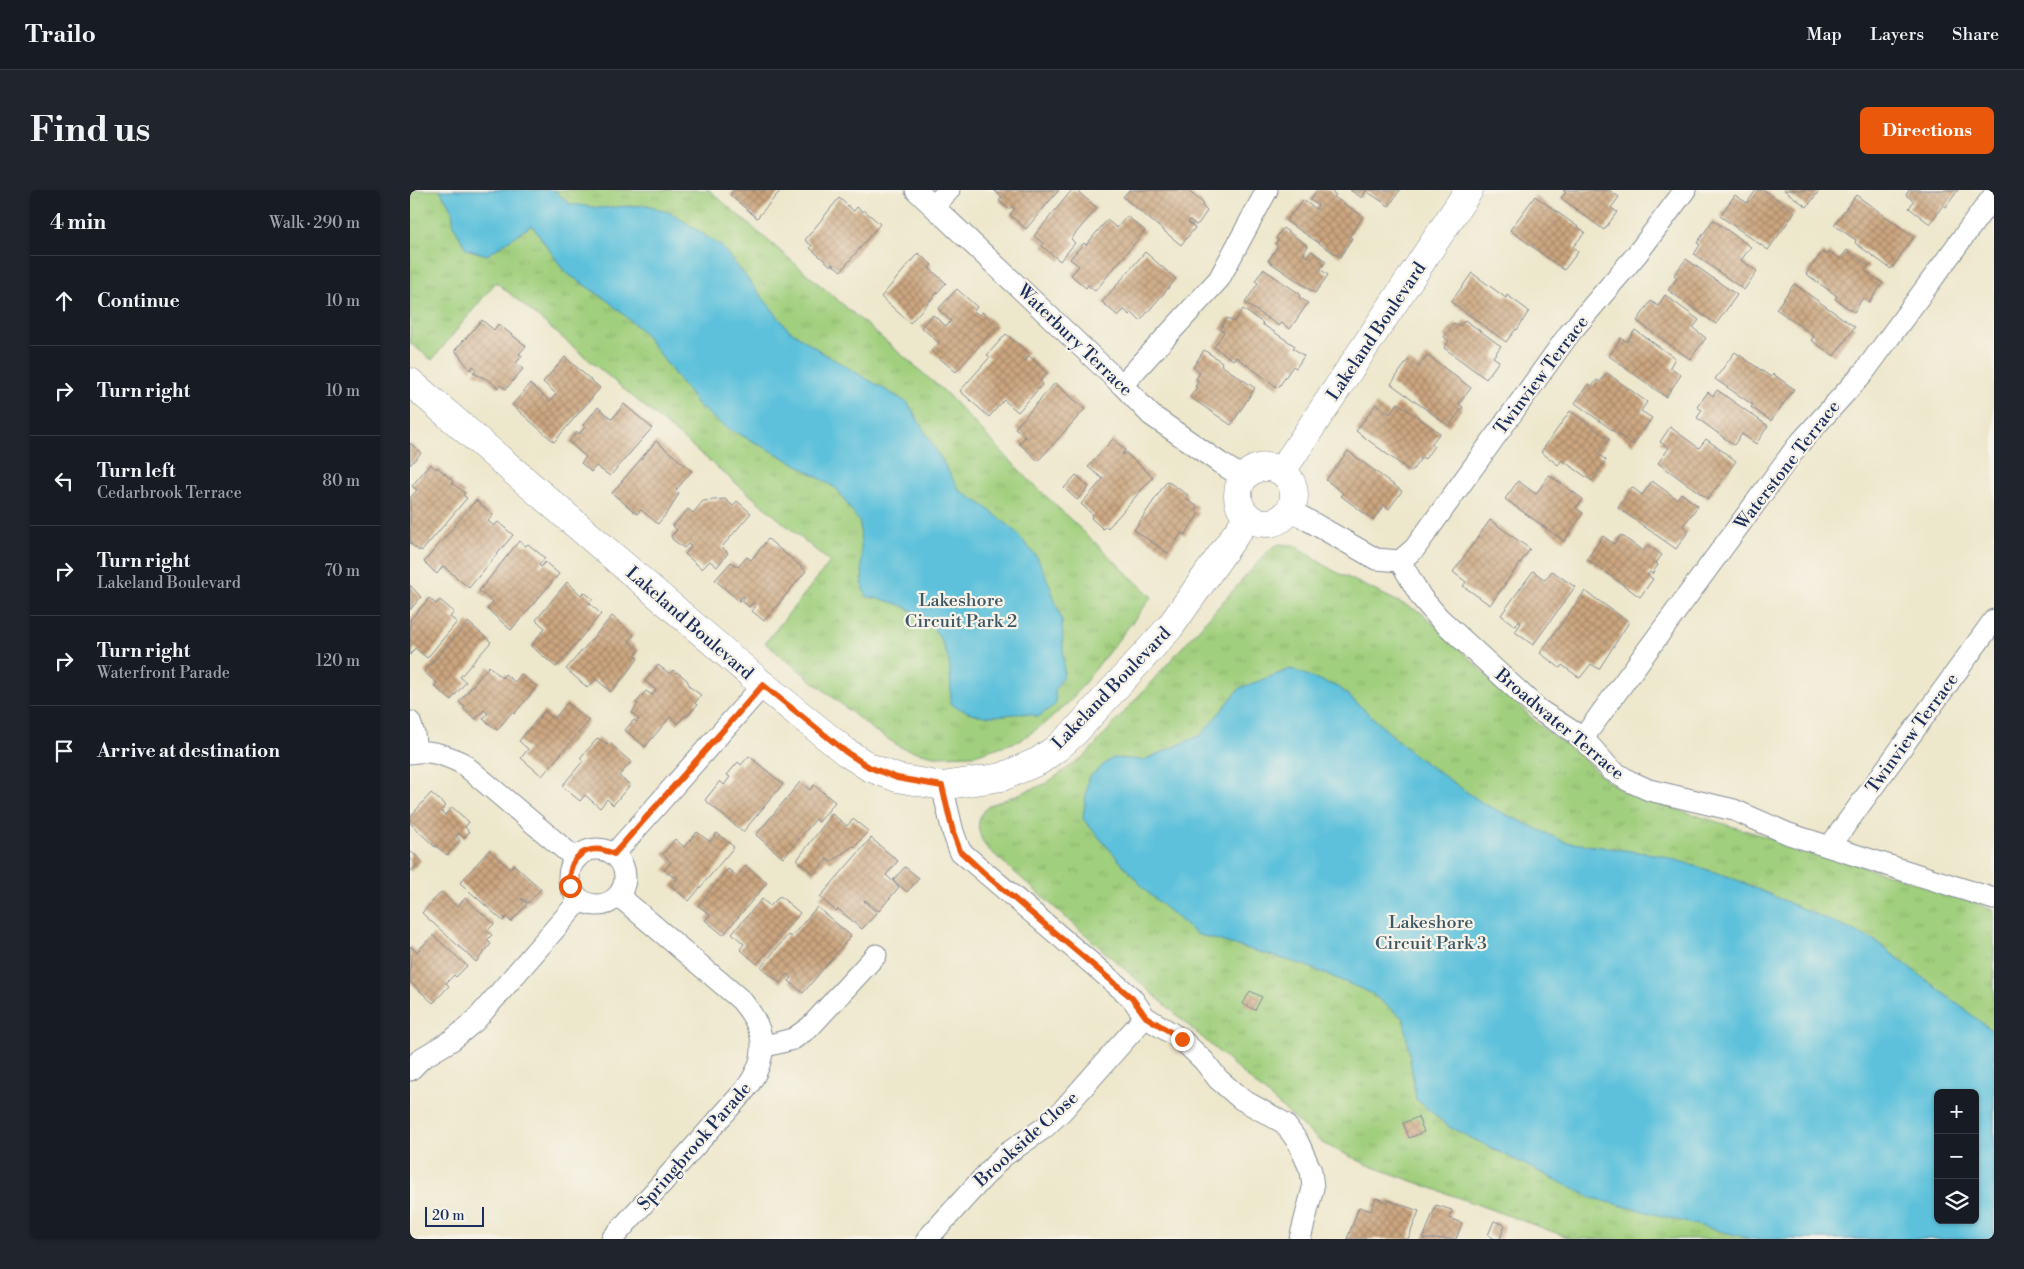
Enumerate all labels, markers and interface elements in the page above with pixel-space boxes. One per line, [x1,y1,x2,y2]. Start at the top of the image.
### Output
text: Trailo [25,20,96,50]
text: Map [1807,23,1842,46]
text: Layers [1870,23,1924,46]
text: Share [1952,23,1999,46]
button: Directions [1860,107,1994,154]
text: Find us [30,109,150,152]
text: 4 min [50,210,106,236]
text: Walk · 290 m [269,213,360,233]
street label: Lakeland Boulevard [1322,257,1432,405]
street label: Waterbury Terrace [1011,279,1137,401]
icon: ahead [50,287,78,315]
text: Continue [97,289,180,313]
text: 10 m [326,291,360,311]
street label: Twinview Terrace [1489,311,1594,439]
icon: right [50,377,78,405]
text: Turn right [97,379,190,403]
text: 10 m [326,381,360,401]
street label: Waterstone Terrace [1729,396,1845,536]
text: Turn left [97,459,176,483]
icon: left [50,467,78,495]
text: 80 m [322,471,360,491]
text: Cedarbrook Terrace [97,483,242,503]
text: Turn right [97,549,190,573]
icon: right [50,557,78,585]
text: 70 m [324,561,360,581]
street label: Lakeland Boulevard [621,562,759,686]
text: Lakeland Boulevard [97,573,241,593]
park label: Lakeshore Circuit Park 2 [905,589,1017,633]
street label: Lakeland Boulevard [1047,622,1176,754]
text: Turn right [97,639,190,663]
icon: right [50,647,78,675]
text: 120 m [316,651,360,671]
text: Waterfront Parade [97,663,230,683]
street label: Broadwater Terrace [1490,663,1629,785]
street label: Twinview Terrace [1861,669,1964,798]
icon: arrive [50,737,78,765]
text: Arrive at destination [97,739,280,763]
route start [559,875,582,898]
park label: Lakeshore Circuit Park 3 [1375,911,1487,955]
route end [1171,1028,1194,1051]
street label: Springbrook Parade [632,1077,756,1215]
street label: Brookside Close [969,1087,1083,1193]
map controls [1934,1089,1979,1224]
button: + [1934,1089,1979,1134]
button: − [1934,1134,1979,1179]
button: layers [1934,1179,1979,1224]
scale bar [425,1204,484,1227]
text: 20 m [432,1207,464,1225]

